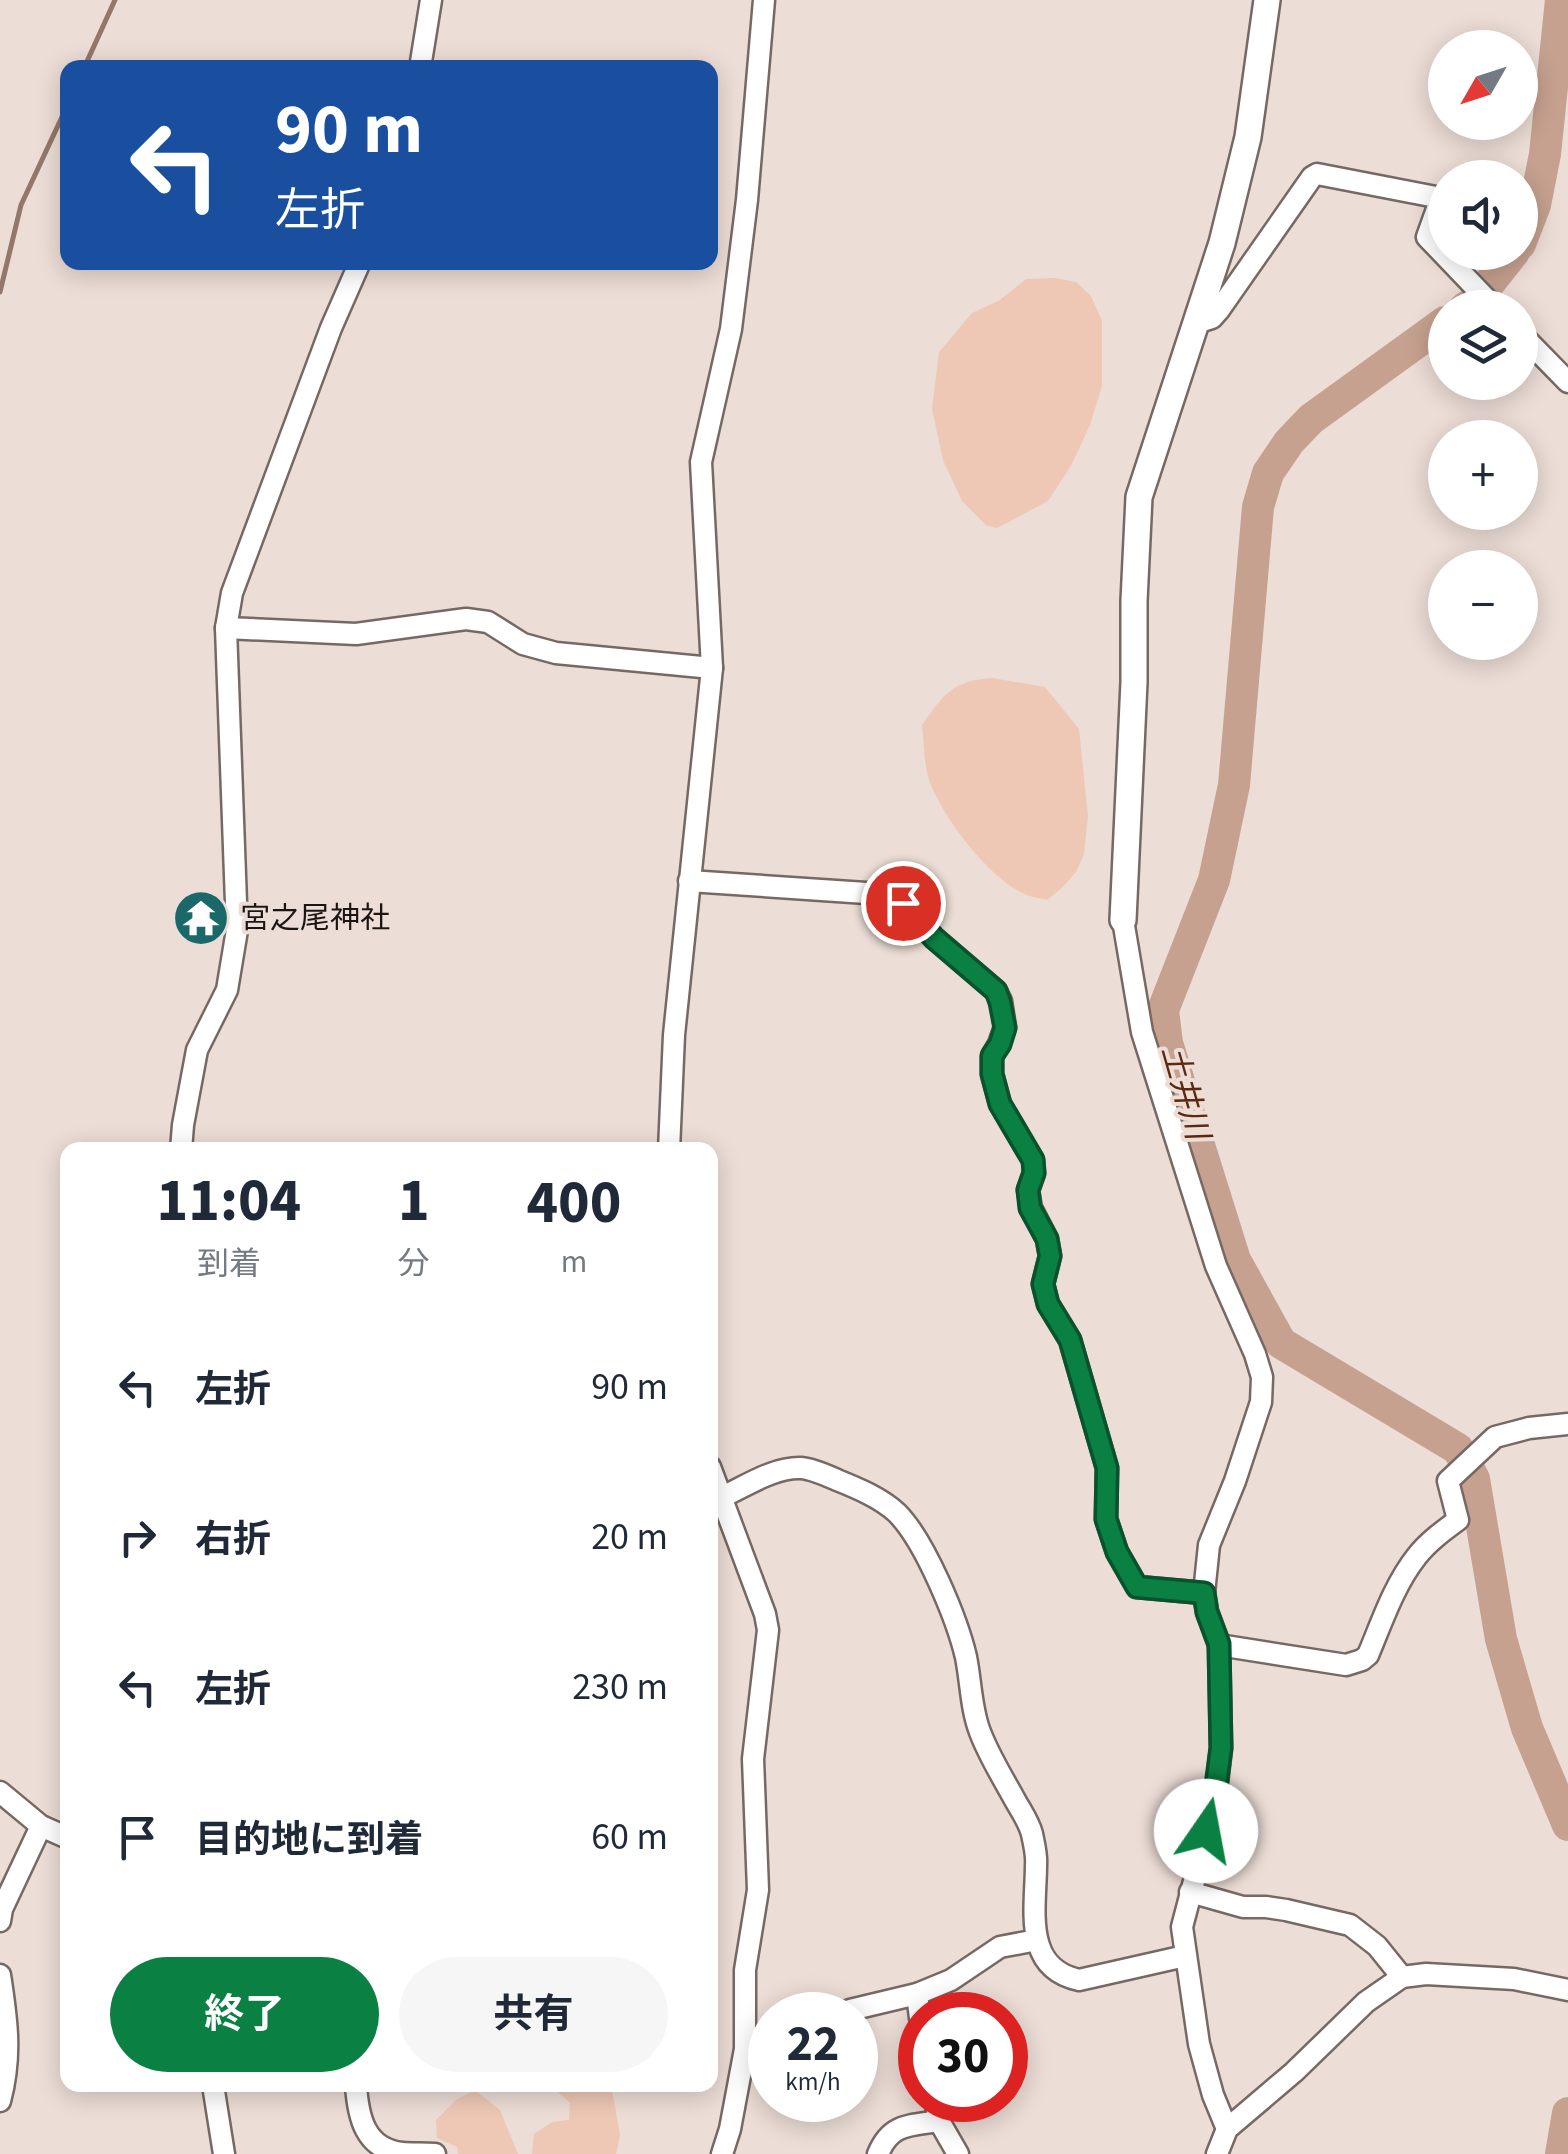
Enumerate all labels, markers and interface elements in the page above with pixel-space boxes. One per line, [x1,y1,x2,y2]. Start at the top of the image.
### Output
north arrow [1428,30,1538,140]
map controls [1428,30,1538,660]
text: 90 m [275,80,423,180]
icon: left [110,100,240,230]
button: sound [1428,160,1538,270]
text: 左折 [275,179,365,243]
button: layers [1428,290,1538,400]
button: + [1428,420,1538,530]
button: − [1428,550,1538,660]
pin [861,861,946,946]
icon: arrive [876,876,931,931]
temple icon: 宮之尾神社 [171,888,231,948]
place label: 宮之尾神社 [240,897,390,940]
water label: 土井川 [1150,1040,1221,1148]
text: 11:04 [157,1159,301,1244]
text: 1 [398,1159,430,1244]
text: 400 [526,1161,621,1246]
text: m [561,1239,587,1285]
text: 到着 [197,1241,261,1287]
text: 分 [398,1241,430,1287]
icon: left [110,1360,165,1415]
text: 90 m [591,1360,668,1414]
text: 左折 [195,1363,271,1417]
icon: right [110,1510,165,1565]
text: 20 m [591,1510,668,1564]
text: 右折 [195,1513,271,1567]
icon: left [110,1660,165,1715]
text: 230 m [572,1660,668,1714]
text: 左折 [195,1663,271,1717]
position arrow [1154,1779,1258,1883]
icon: arrive [110,1810,165,1865]
text: 60 m [591,1810,668,1864]
text: 目的地に到着 [195,1813,423,1867]
button: 終了 [110,1957,379,2072]
button: 共有 [399,1957,668,2072]
speed limit sign: 30 [898,1992,1028,2122]
text: 22 [787,2009,839,2080]
text: km/h [785,2064,841,2100]

